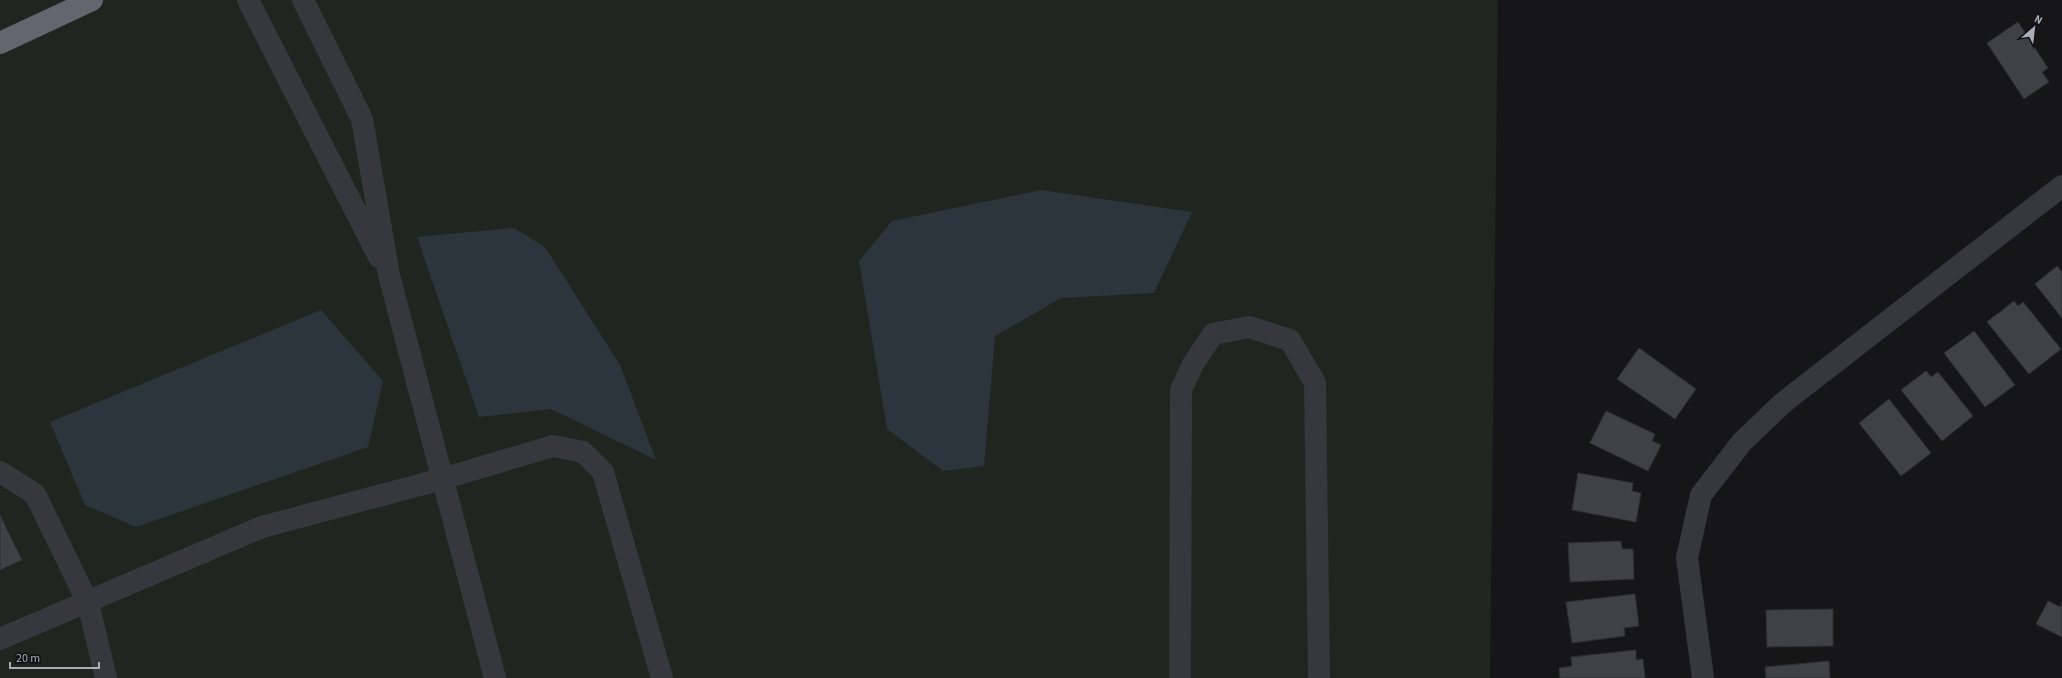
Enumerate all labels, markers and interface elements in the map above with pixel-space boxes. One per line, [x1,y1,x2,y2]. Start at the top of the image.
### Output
north arrow [2014,8,2054,48]
text: N [2032,11,2045,28]
scale bar [10,644,99,670]
text: 20 m [16,650,40,667]

